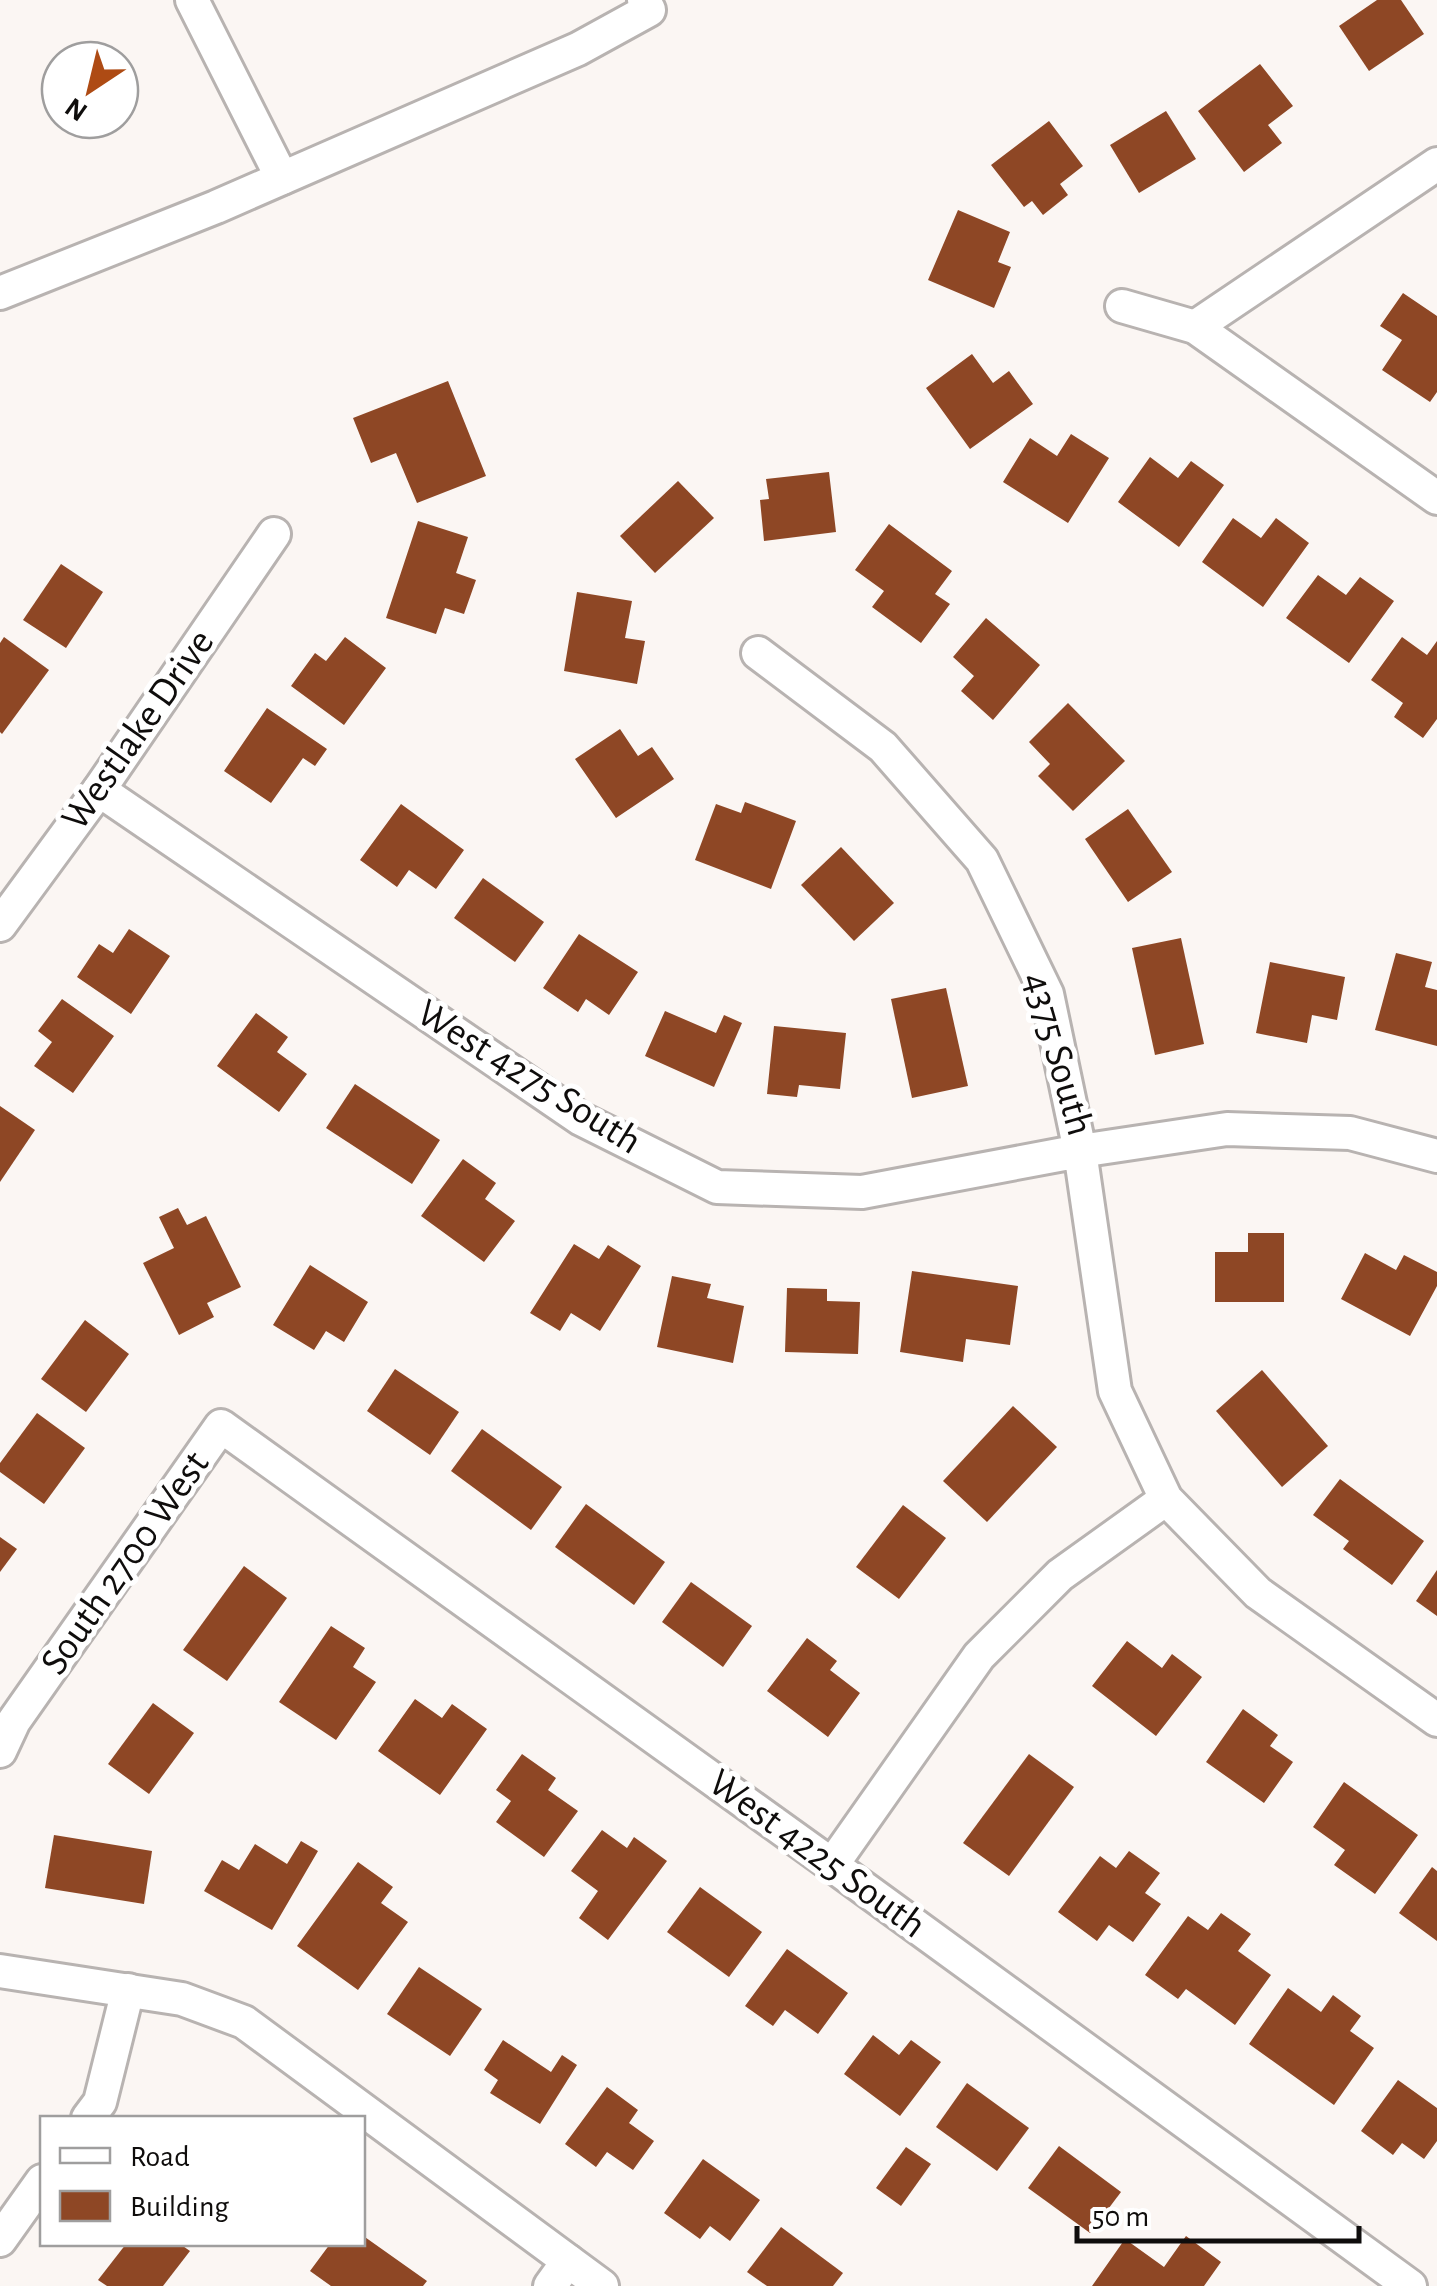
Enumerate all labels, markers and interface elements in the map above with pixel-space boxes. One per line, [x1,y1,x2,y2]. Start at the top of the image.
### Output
north arrow [40,40,140,140]
text: N [61,92,93,126]
street label: Westlake Drive [54,623,222,837]
street label: 4375 South [1016,968,1100,1140]
street label: West 4275 South [410,992,648,1162]
street label: South 2700 West [33,1444,217,1682]
street label: West 4225 South [701,1762,933,1946]
legend [40,2116,365,2246]
text: Road [130,2142,190,2172]
scale bar [1077,2181,1360,2243]
text: Building [130,2192,229,2222]
text: 50 m [1092,2202,1149,2232]

